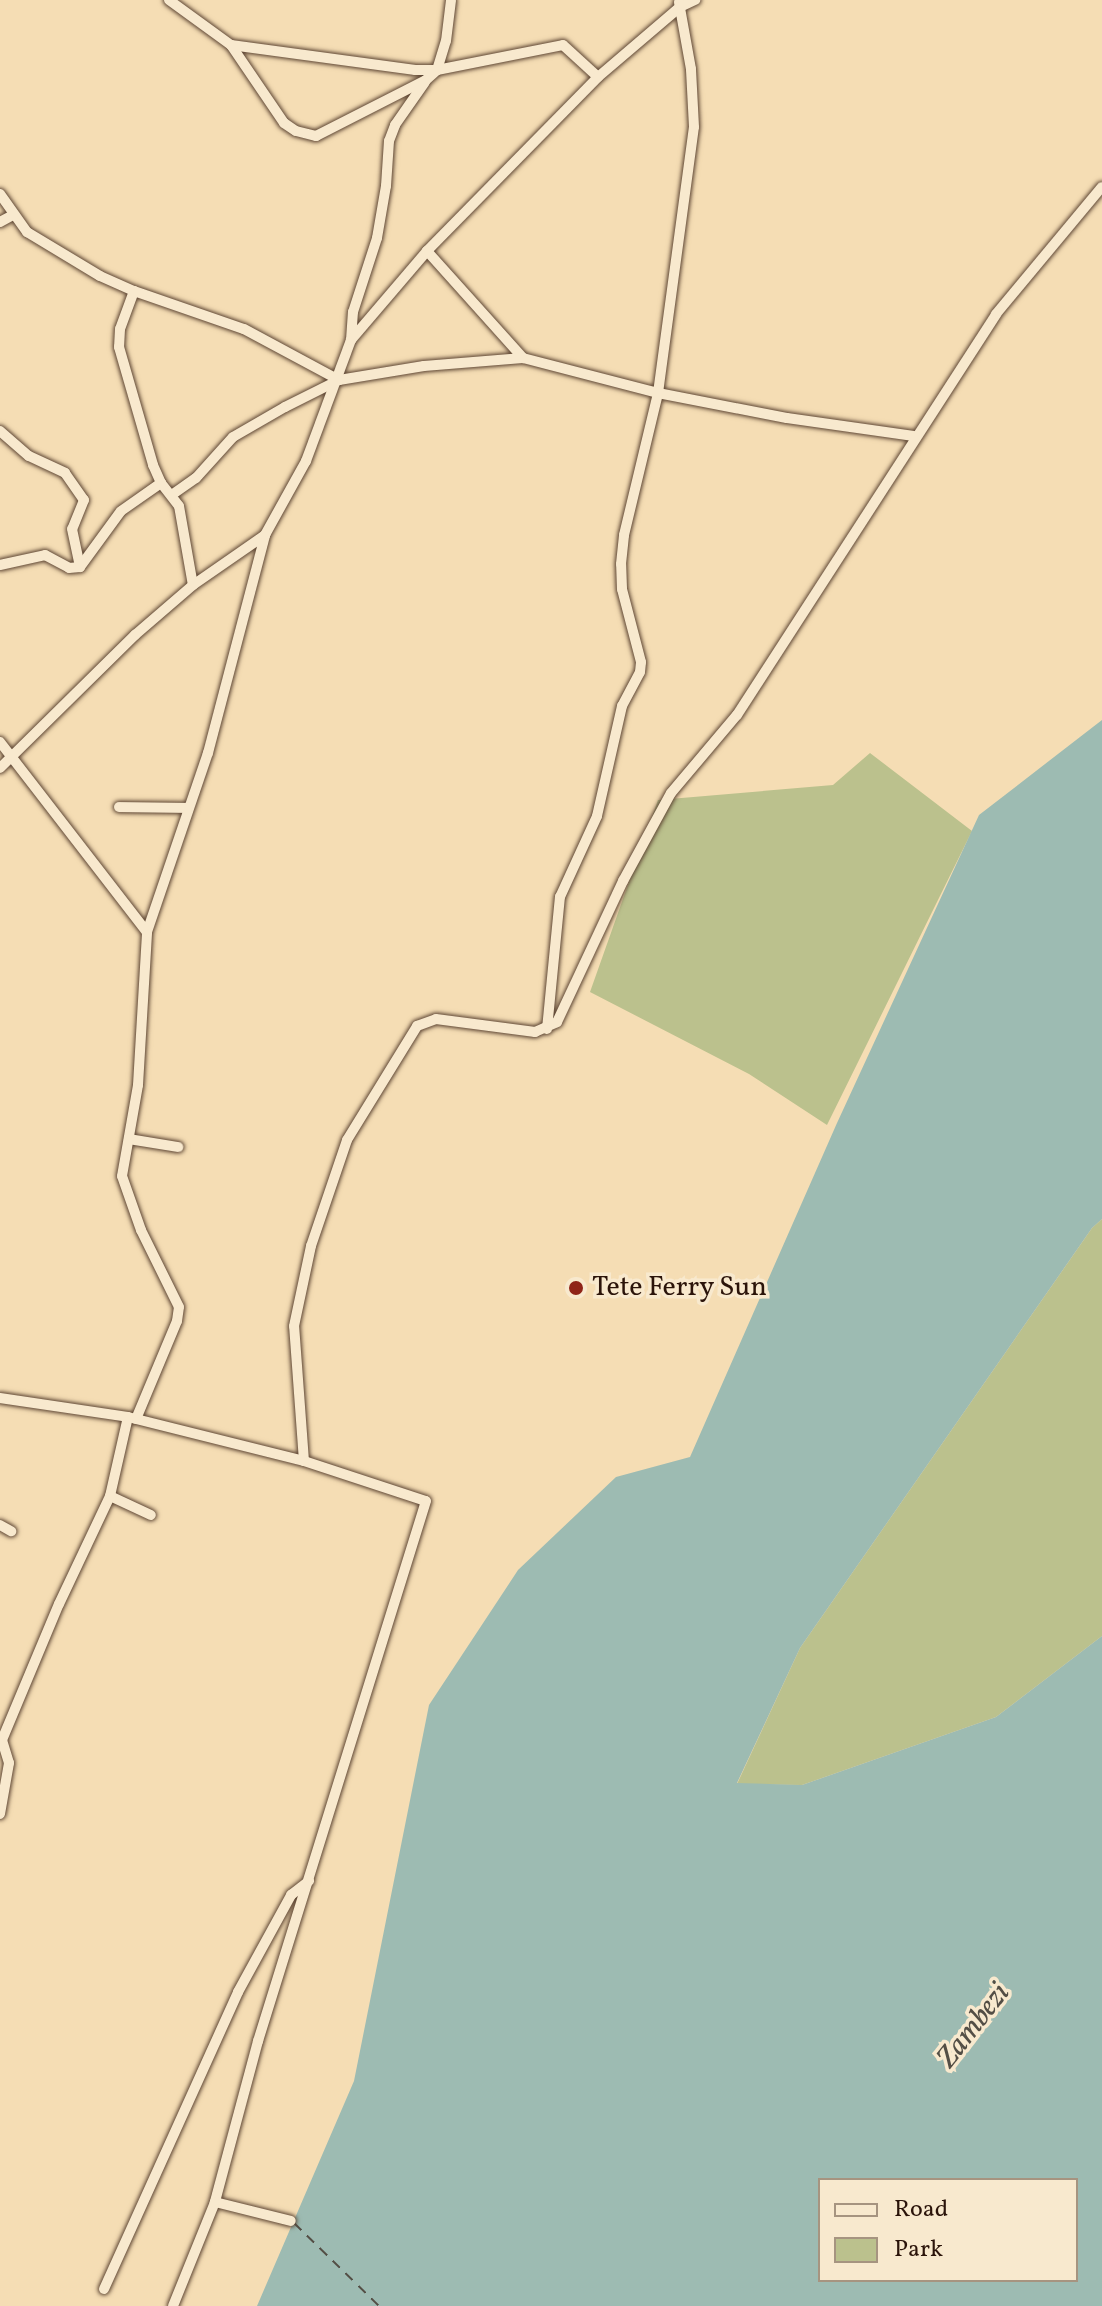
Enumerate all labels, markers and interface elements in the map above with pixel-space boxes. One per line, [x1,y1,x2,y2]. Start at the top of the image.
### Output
place label: Tete Ferry Sun [592,1271,768,1305]
marker: Tete Ferry Sun [567,1279,585,1297]
water label: Zambezi [930,1977,1018,2075]
legend [818,2178,1078,2282]
text: Road [894,2193,948,2227]
text: Park [894,2233,943,2267]

